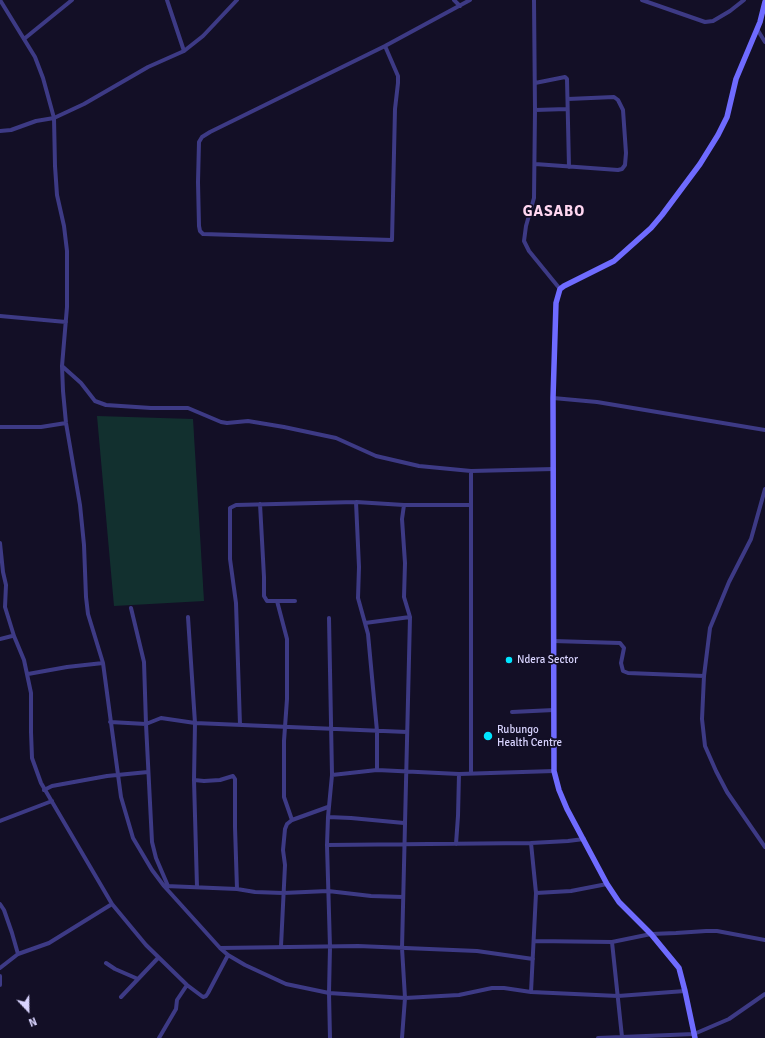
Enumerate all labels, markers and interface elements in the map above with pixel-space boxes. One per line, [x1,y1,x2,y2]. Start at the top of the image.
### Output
district label: GASABO [523,203,585,221]
place label: Ndera Sector [517,653,578,667]
marker: Ndera Sector [504,655,514,665]
place label: Rubungo Health Centre [497,723,562,749]
marker: Rubungo Health Centre [482,730,494,742]
north arrow [8,990,48,1030]
text: N [27,1014,39,1029]

